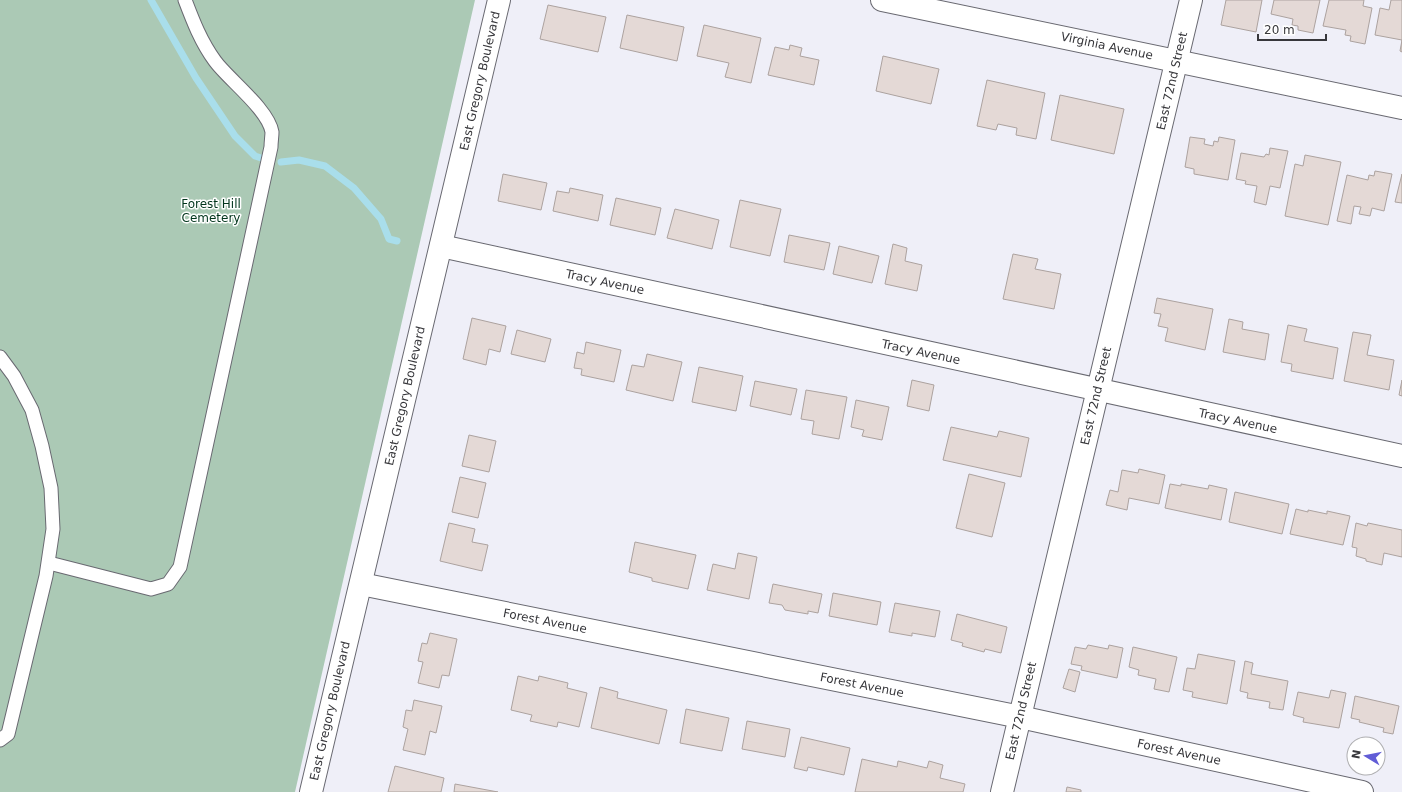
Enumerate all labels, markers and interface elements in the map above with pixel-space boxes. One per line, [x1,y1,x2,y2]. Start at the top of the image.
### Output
street label: East Gregory Boulevard [457,10,503,152]
scale bar [1258,16,1326,42]
text: 20 m [1264,23,1295,37]
street label: Virginia Avenue [1060,29,1154,63]
street label: East 72nd Street [1154,30,1190,132]
park label: Forest Hill Cemetery [181,197,241,225]
street label: Tracy Avenue [563,267,646,297]
street label: East Gregory Boulevard [382,325,428,467]
street label: Tracy Avenue [879,337,962,367]
street label: East 72nd Street [1078,345,1114,447]
street label: Tracy Avenue [1196,406,1279,436]
street label: Forest Avenue [502,606,588,636]
street label: East Gregory Boulevard [307,640,353,782]
street label: East 72nd Street [1003,660,1039,762]
street label: Forest Avenue [819,670,905,700]
street label: Forest Avenue [1136,736,1222,768]
north arrow [1346,736,1386,776]
text: N [1349,749,1364,760]

